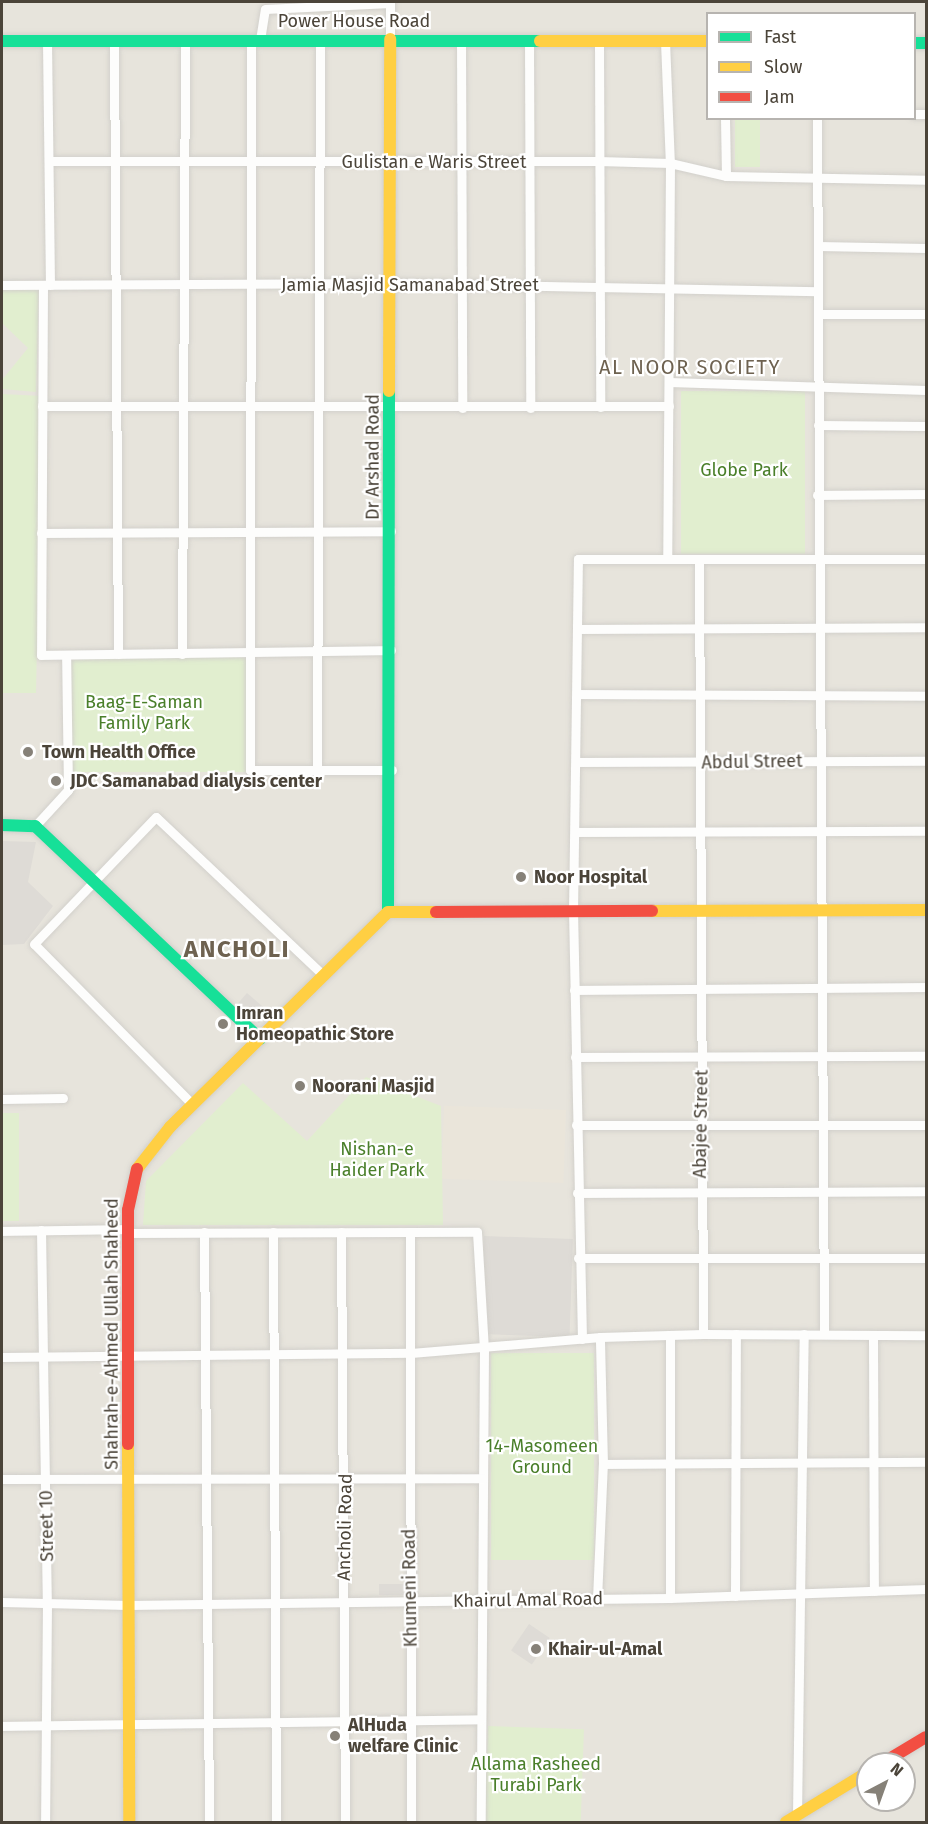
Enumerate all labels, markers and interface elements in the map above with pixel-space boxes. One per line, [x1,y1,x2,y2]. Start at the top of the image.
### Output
street label: Power House Road [278,10,430,32]
legend [706,12,916,120]
text: Fast [764,26,796,48]
text: Slow [764,56,802,78]
text: Jam [764,86,795,108]
street label: Gulistan e Waris Street [342,151,526,173]
street label: Jamia Masjid Samanabad Street [281,274,539,296]
district label: AL NOOR SOCIETY [599,355,781,379]
street label: Dr Arshad Road [362,394,384,520]
park label: Globe Park [700,459,788,481]
park label: Baag-E-Saman Family Park [85,692,203,734]
place label: Town Health Office [42,741,196,763]
marker: Town Health Office [19,743,37,761]
street label: Abdul Street [701,750,803,774]
place label: JDC Samanabad dialysis center [70,770,322,792]
marker: JDC Samanabad dialysis center [47,772,65,790]
place label: Noor Hospital [534,866,647,888]
marker: Noor Hospital [512,868,530,886]
district label: ANCHOLI [184,936,290,964]
place label: Imran Homeopathic Store [236,1003,394,1046]
marker: Imran Homeopathic Store [214,1015,232,1033]
street label: Abajee Street [689,1069,713,1179]
place label: Noorani Masjid [312,1075,435,1097]
marker: Noorani Masjid [293,1079,307,1093]
park label: Nishan-e Haider Park [330,1139,424,1182]
street label: Shahrah-e-Ahmed Ullah Shaheed [101,1198,123,1470]
park label: 14-Masomeen Ground [486,1436,598,1478]
street label: Ancholi Road [333,1473,357,1581]
street label: Street 10 [36,1490,58,1562]
street label: Khumeni Road [398,1528,422,1648]
street label: Khairul Amal Road [453,1588,603,1612]
place label: Khair-ul-Amal [548,1638,662,1660]
marker: Khair-ul-Amal [529,1642,543,1656]
place label: AlHuda welfare Clinic [348,1715,458,1758]
marker: AlHuda welfare Clinic [326,1727,344,1745]
north arrow [856,1752,916,1812]
park label: Allama Rasheed Turabi Park [471,1754,601,1796]
text: N [887,1759,907,1780]

